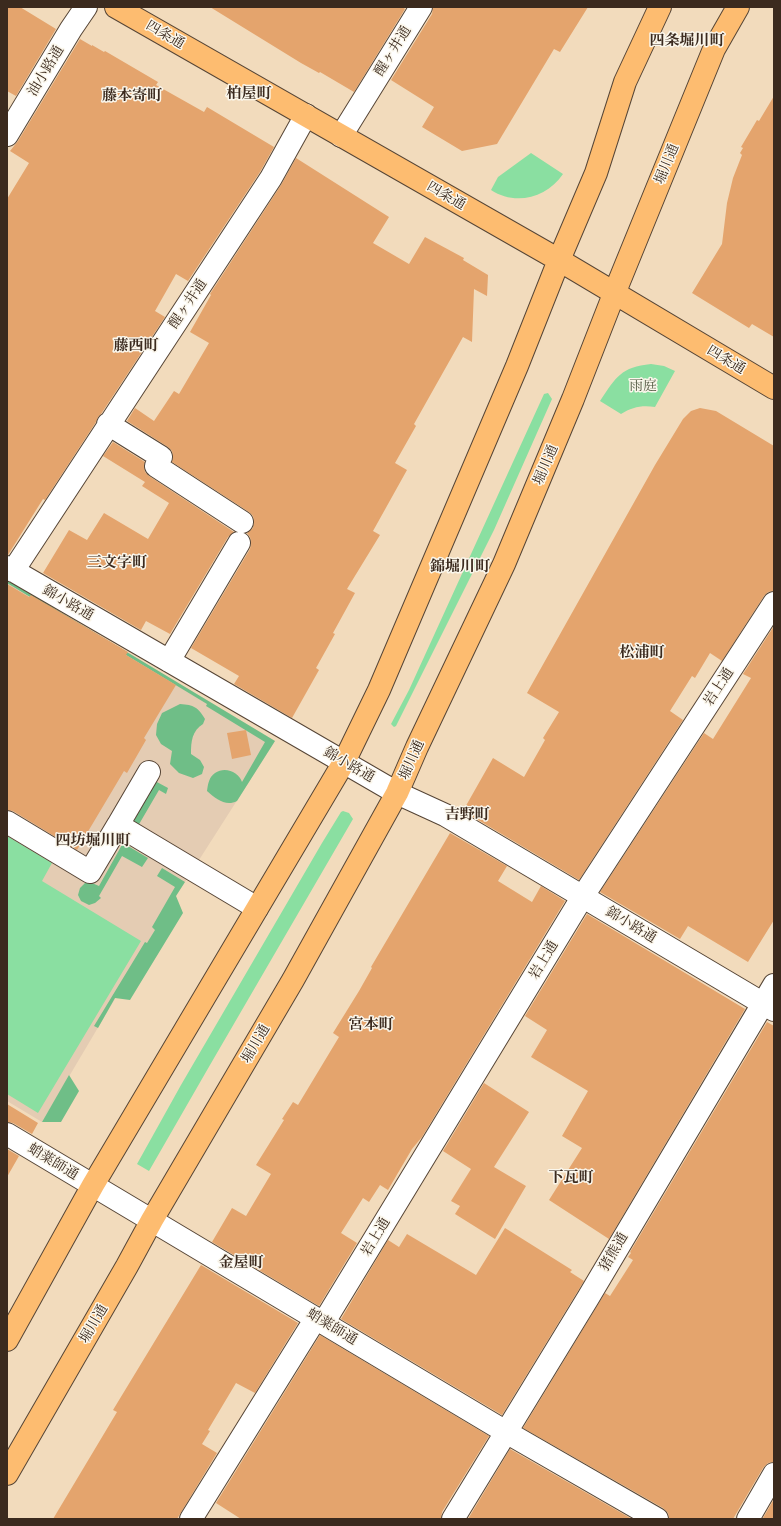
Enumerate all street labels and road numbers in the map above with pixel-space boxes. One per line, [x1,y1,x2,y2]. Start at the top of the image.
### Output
street label: 四条通 [143,17,187,53]
street label: 醒ヶ井通 [371,23,415,79]
street label: 油小路通 [24,43,68,99]
street label: 堀川通 [651,141,683,187]
street label: 四条通 [424,178,468,214]
street label: 醒ヶ井通 [165,276,211,332]
street label: 四条通 [704,342,748,378]
street label: 堀川通 [530,442,562,488]
street label: 錦小路通 [40,582,96,624]
street label: 岩上通 [701,665,737,709]
street label: 堀川通 [396,737,428,783]
street label: 錦小路通 [321,744,377,786]
street label: 錦小路通 [603,903,659,947]
street label: 岩上通 [526,938,562,982]
street label: 堀川通 [238,1022,274,1066]
street label: 蛸薬師通 [25,1140,81,1184]
street label: 岩上通 [358,1215,394,1259]
street label: 猪熊通 [596,1230,632,1274]
street label: 堀川通 [76,1302,112,1346]
street label: 蛸薬師通 [304,1305,360,1349]

